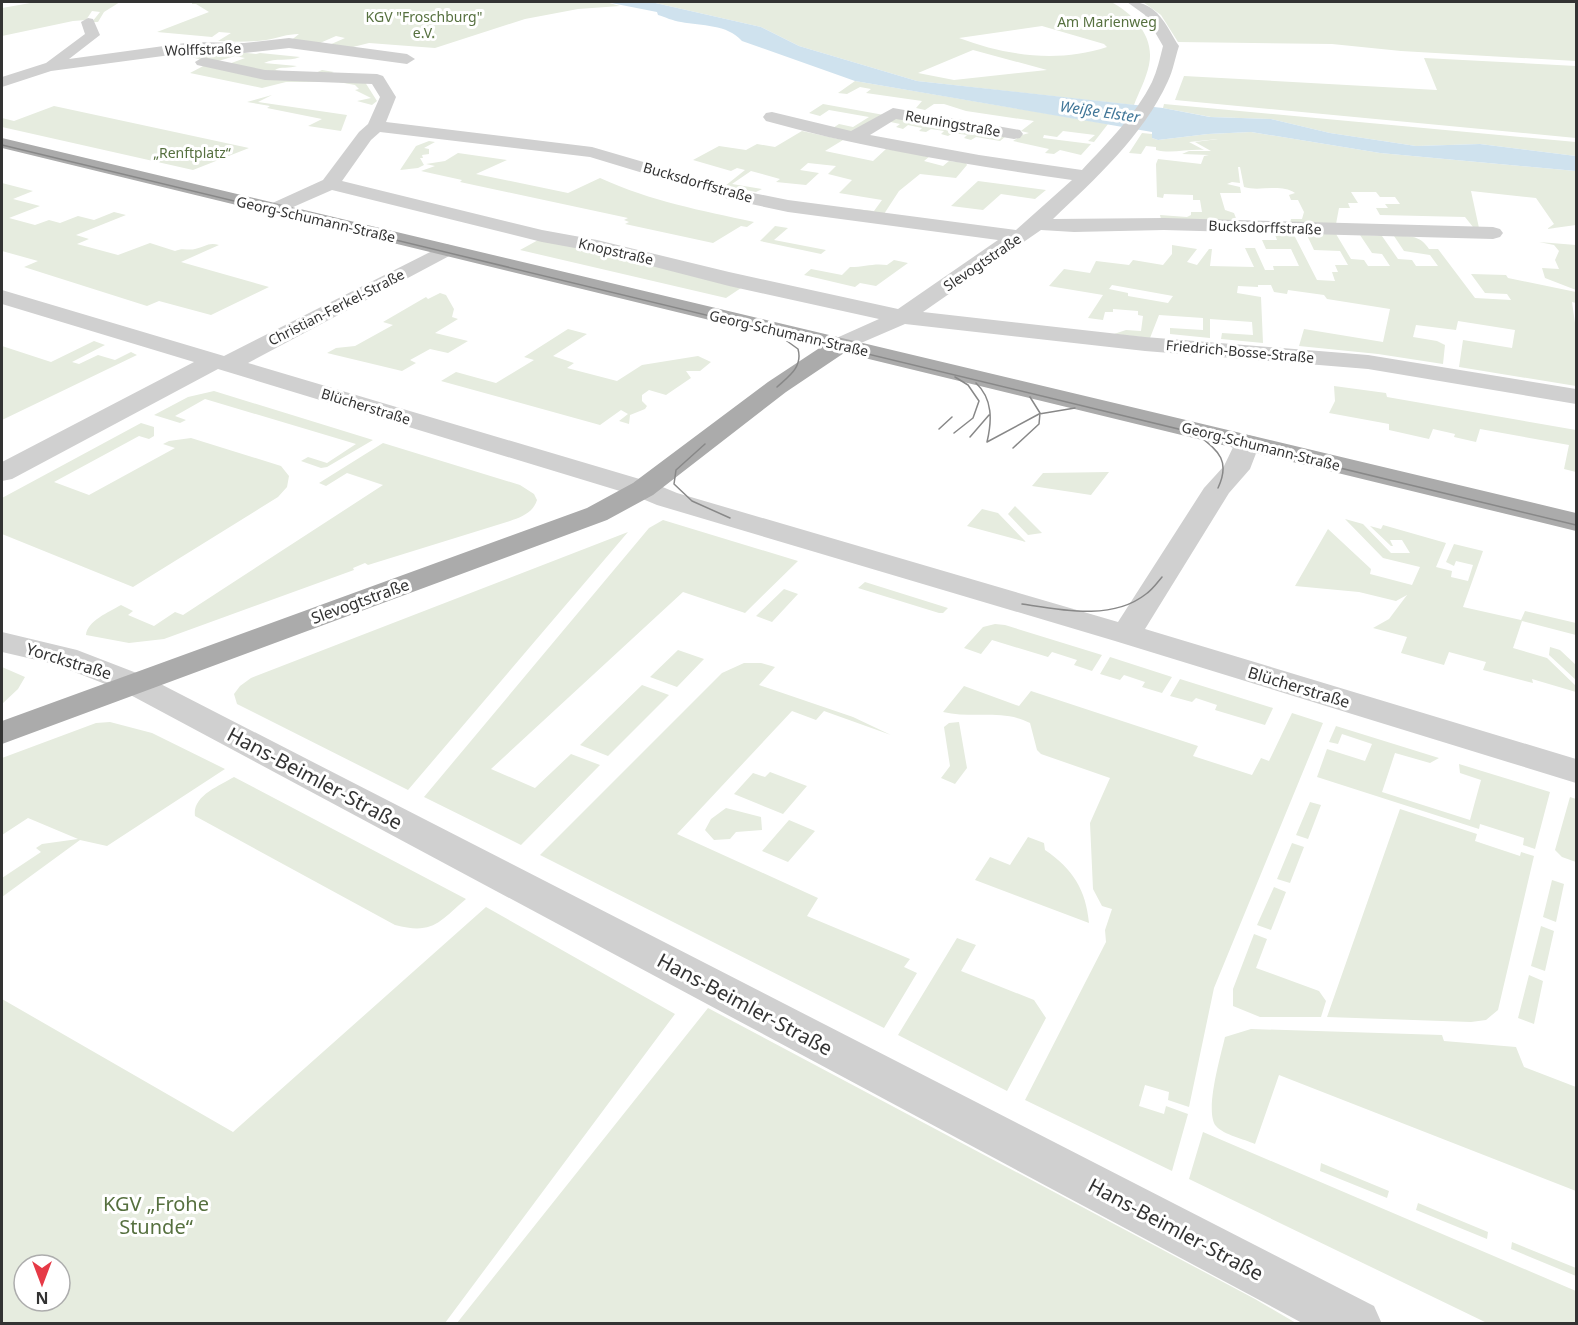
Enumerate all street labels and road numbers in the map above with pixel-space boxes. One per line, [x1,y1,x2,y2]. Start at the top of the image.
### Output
street label: Wolffstraße [165,38,242,60]
street label: Reuningstraße [904,105,1002,141]
street label: Bucksdorffstraße [641,157,755,207]
street label: Georg-Schumann-Straße [235,191,397,247]
street label: Bucksdorffstraße [1208,216,1322,238]
street label: Slevogtstraße [939,229,1025,295]
street label: Knopstraße [577,233,655,269]
street label: Christian-Ferkel-Straße [265,264,407,350]
street label: Georg-Schumann-Straße [708,305,870,361]
street label: Friedrich-Bosse-Straße [1165,335,1315,367]
street label: Blücherstraße [319,383,413,429]
street label: Georg-Schumann-Straße [1180,417,1342,475]
street label: Slevogtstraße [308,573,412,629]
street label: Yorckstraße [24,638,114,684]
street label: Blücherstraße [1245,661,1353,713]
street label: Hans-Beimler-Straße [223,720,407,836]
street label: Hans-Beimler-Straße [653,946,837,1062]
street label: Hans-Beimler-Straße [1084,1171,1268,1287]

